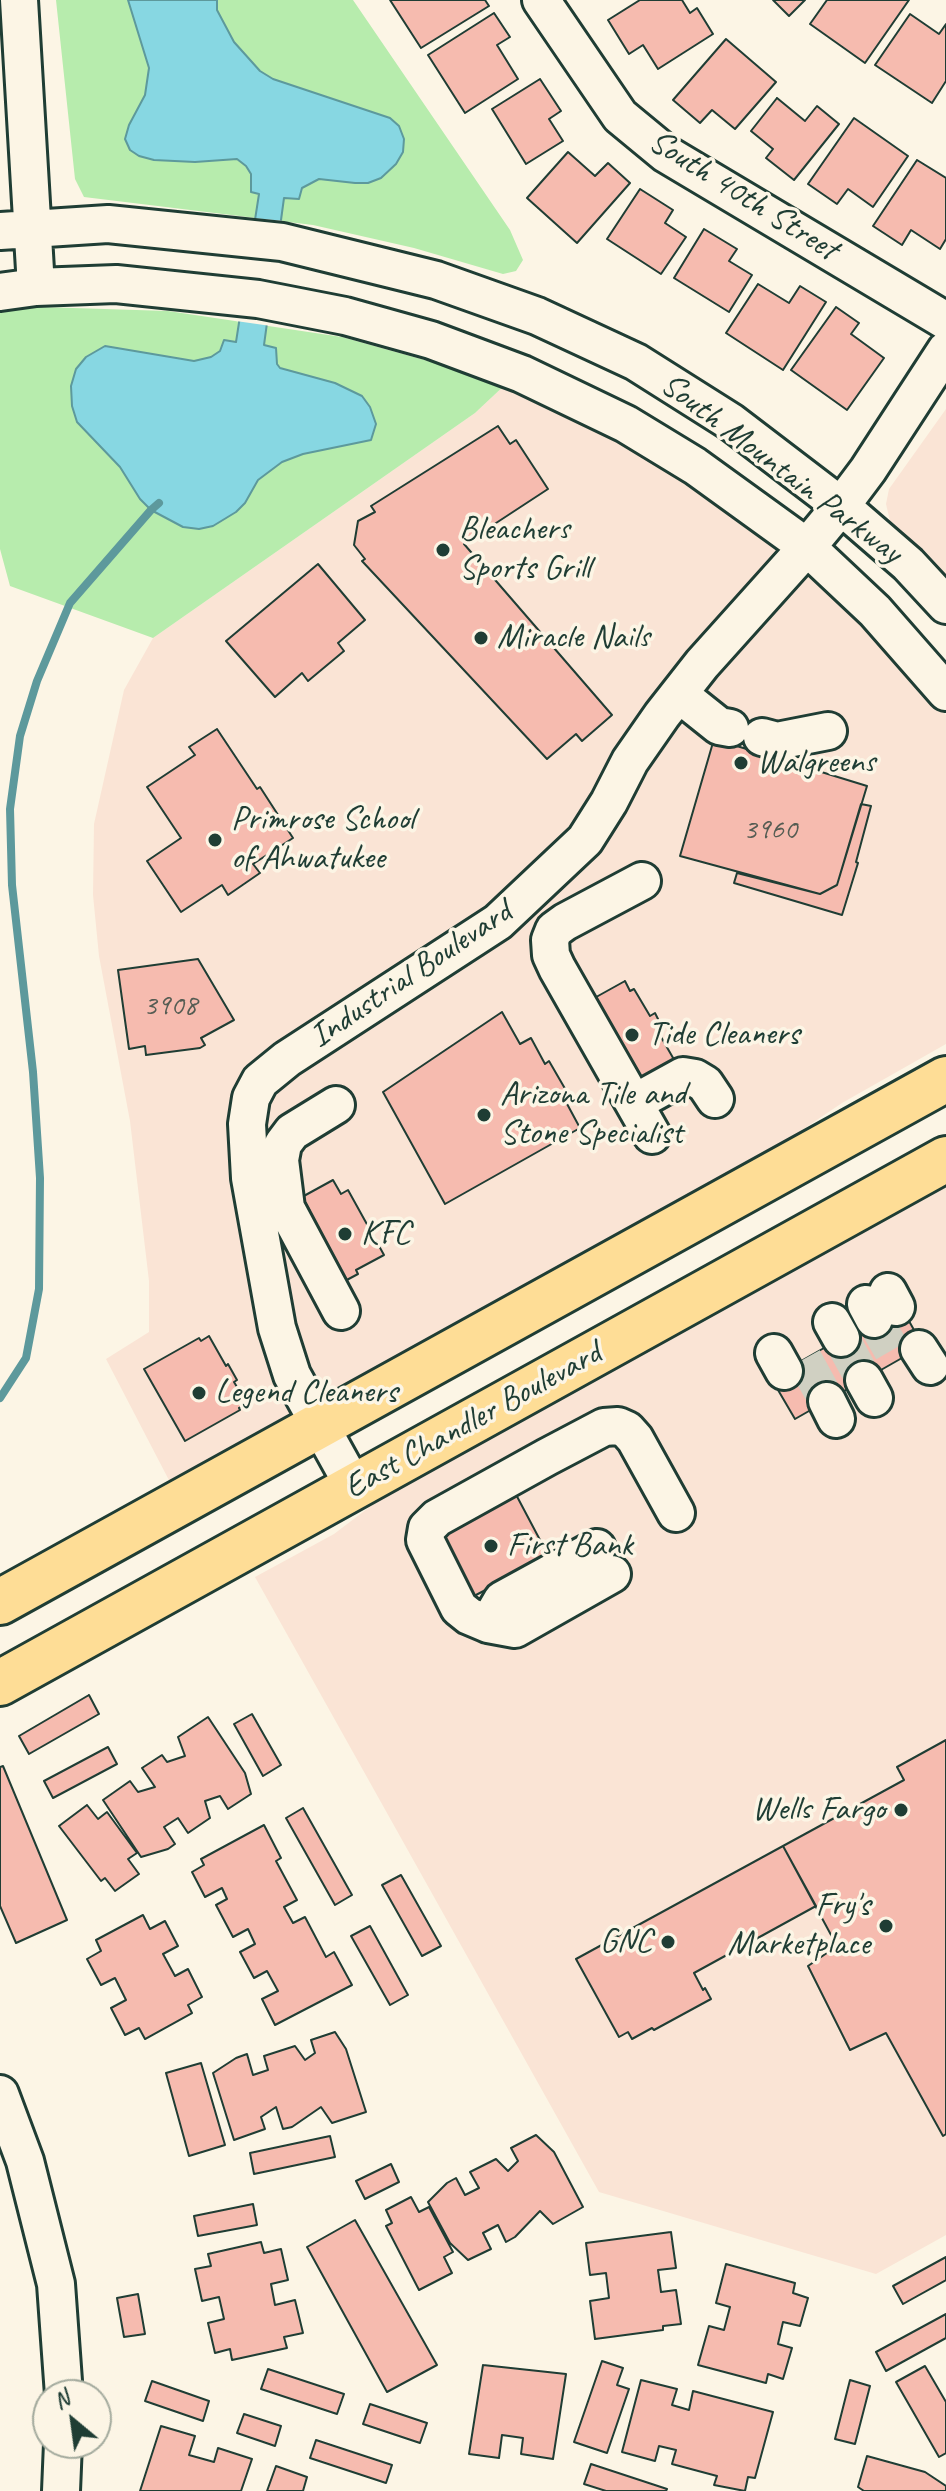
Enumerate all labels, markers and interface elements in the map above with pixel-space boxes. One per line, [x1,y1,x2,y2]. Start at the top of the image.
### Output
street label: South 40th Street [641,122,845,270]
street label: South Mountain Parkway [652,365,910,573]
place label: Bleachers Sports Grill [459,510,591,590]
marker: Bleachers Sports Grill [434,541,452,559]
place label: Miracle Nails [497,618,650,658]
marker: Miracle Nails [472,629,490,647]
place label: Walgreens [757,743,875,783]
marker: Walgreens [732,754,750,772]
place label: Primrose School of Ahwatukee [231,800,415,880]
house number: 3960 [743,812,797,848]
marker: Primrose School of Ahwatukee [206,831,224,849]
street label: Industrial Boulevard [302,892,520,1058]
house number: 3908 [143,988,197,1024]
place label: Tide Cleaners [648,1015,799,1055]
marker: Tide Cleaners [623,1026,641,1044]
place label: Arizona Tile and Stone Specialist [500,1075,686,1154]
marker: Arizona Tile and Stone Specialist [475,1106,493,1124]
place label: KFC [361,1214,411,1254]
marker: KFC [336,1225,354,1243]
street label: East Chandler Boulevard [337,1334,609,1508]
place label: Legend Cleaners [215,1373,397,1413]
marker: Legend Cleaners [190,1384,208,1402]
place label: First Bank [507,1526,633,1566]
marker: First Bank [482,1537,500,1555]
place label: Wells Fargo [752,1790,885,1830]
marker: Wells Fargo [892,1801,910,1819]
place label: Fry's Marketplace [727,1886,870,1966]
marker: Fry's Marketplace [877,1917,895,1935]
place label: GNC [600,1922,652,1962]
marker: GNC [659,1933,677,1951]
north arrow [32,2379,112,2459]
text: N [49,2384,74,2415]

